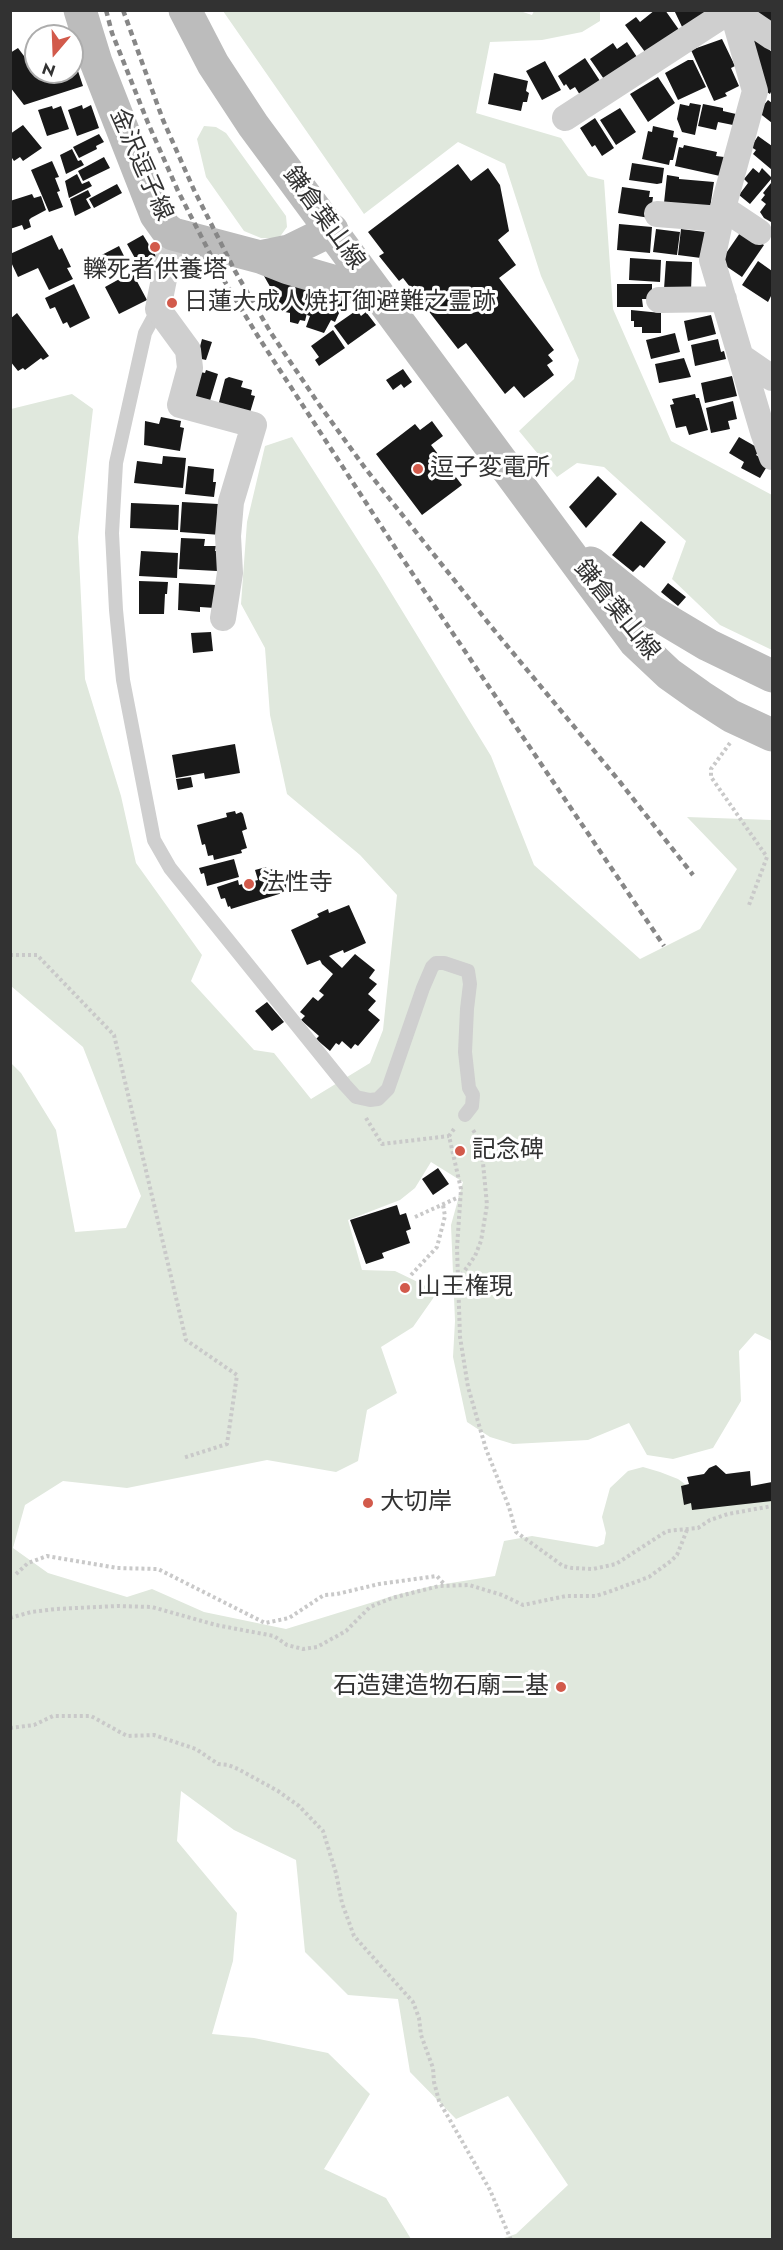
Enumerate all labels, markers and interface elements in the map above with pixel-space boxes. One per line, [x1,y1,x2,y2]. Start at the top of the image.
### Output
north arrow [24,24,84,84]
text: N [39,57,58,83]
street label: 金沢逗子線 [102,104,178,226]
street label: 鎌倉葉山線 [276,162,370,276]
marker: 轢死者供養塔 [148,240,162,254]
place label: 轢死者供養塔 [83,257,227,285]
place label: 日蓮大成人焼打御避難之霊跡 [184,289,496,317]
marker: 日蓮大成人焼打御避難之霊跡 [165,296,179,310]
place label: 逗子変電所 [430,455,550,483]
marker: 逗子変電所 [411,462,425,476]
street label: 鎌倉葉山線 [567,555,665,667]
place label: 法性寺 [261,870,333,898]
marker: 法性寺 [242,877,256,891]
place label: 記念碑 [472,1137,544,1165]
marker: 記念碑 [453,1144,467,1158]
place label: 山王権現 [417,1274,513,1302]
marker: 山王権現 [398,1281,412,1295]
place label: 大切岸 [380,1489,452,1517]
marker: 大切岸 [361,1496,375,1510]
place label: 石造建造物石廟二基 [333,1673,549,1701]
marker: 石造建造物石廟二基 [554,1680,568,1694]

